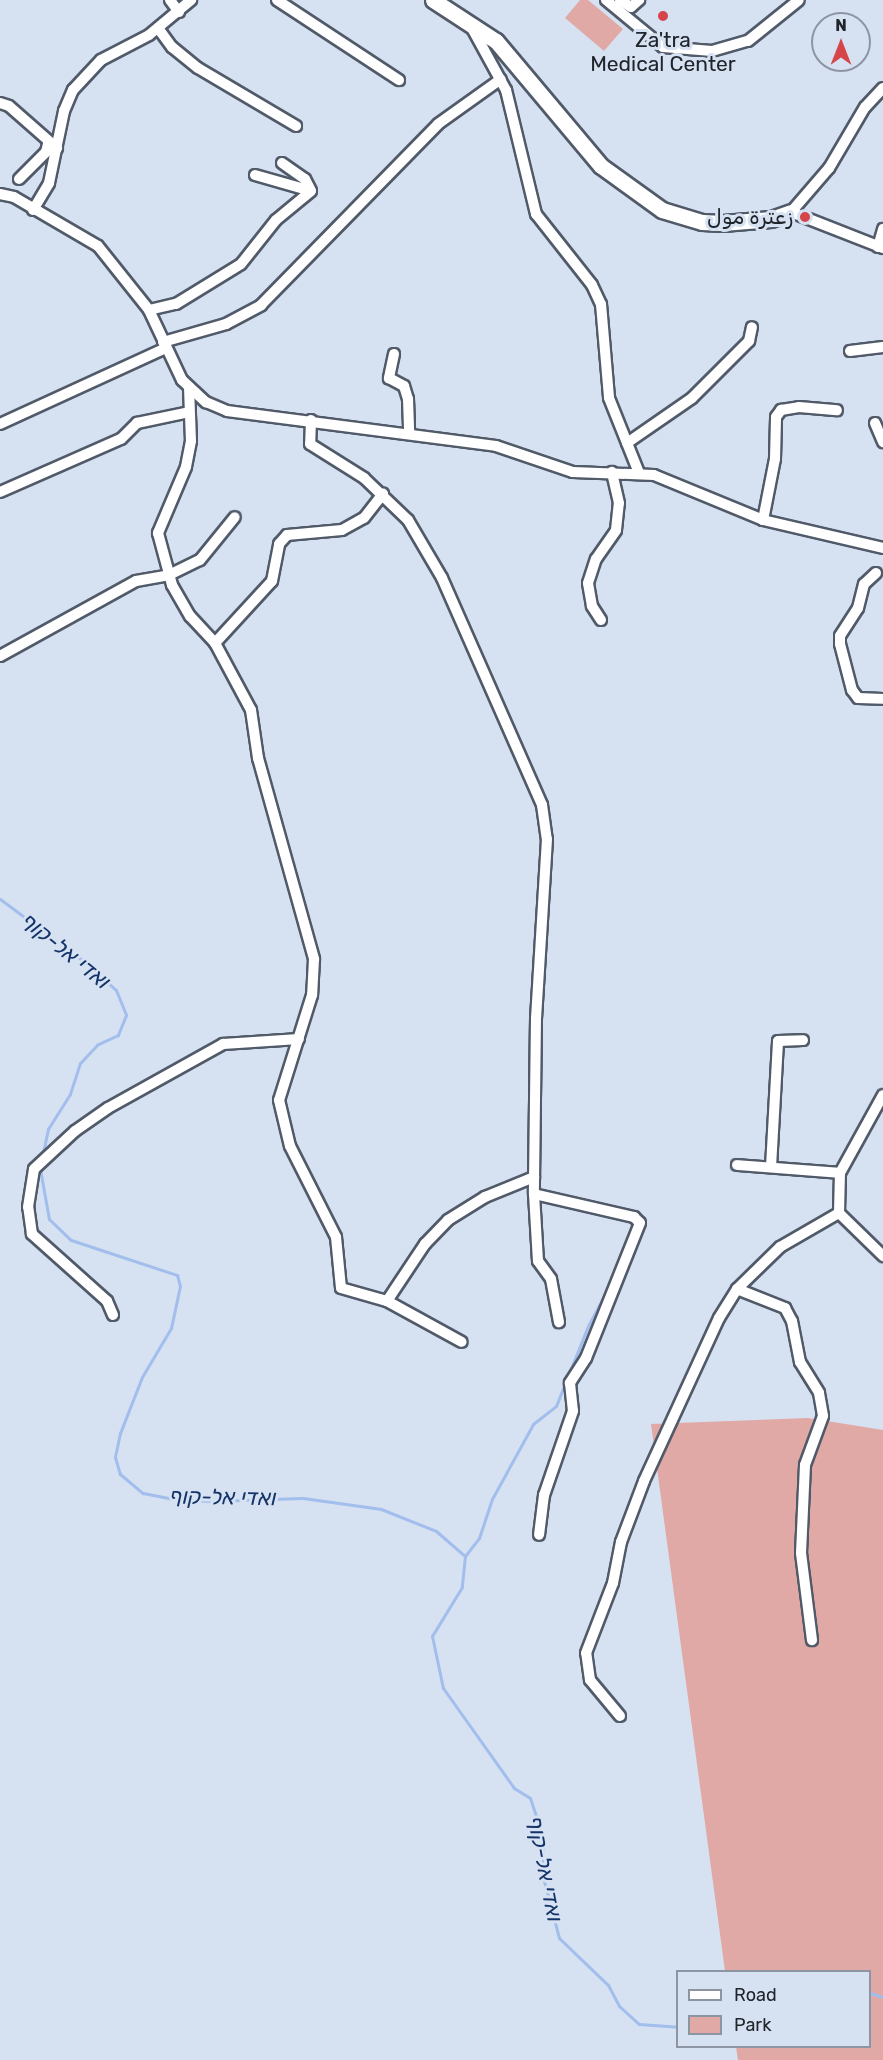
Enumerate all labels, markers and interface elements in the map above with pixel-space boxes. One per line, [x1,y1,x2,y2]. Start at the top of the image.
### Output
marker: Za'tra Medical Center [654,7,672,25]
north arrow [811,12,871,72]
text: N [835,16,847,35]
place label: Za'tra Medical Center [590,27,736,77]
place label: زعترة مول [707,204,793,230]
marker: زعترة مول [798,210,812,224]
water label: ואדי אל-קוף [16,907,116,995]
water label: ואדי אל-קוף [169,1483,277,1511]
water label: ואדי אל-קוף [522,1814,568,1924]
legend [676,1970,871,2048]
text: Road [734,1984,777,2006]
text: Park [734,2014,771,2036]

